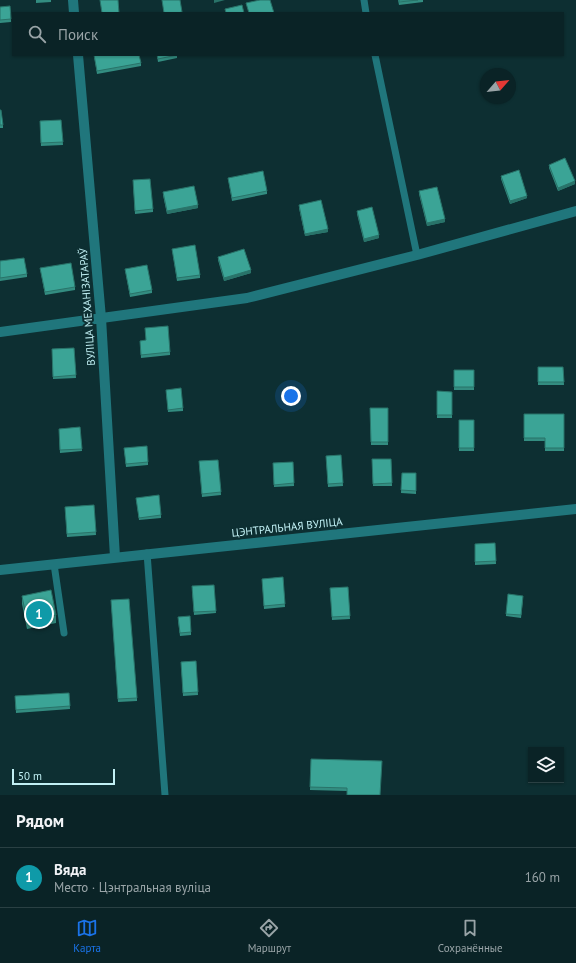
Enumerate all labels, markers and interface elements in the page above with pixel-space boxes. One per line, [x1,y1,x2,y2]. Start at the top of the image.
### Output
search box [12,12,564,56]
icon: search [26,23,48,45]
text: Поиск [58,25,98,44]
north arrow [480,68,516,104]
street label: ВУЛІЦА МЕХАНІЗАТАРАЎ [76,247,98,366]
your location [281,386,301,406]
street label: ЦЭНТРАЛЬНАЯ ВУЛІЦА [231,514,344,540]
pin: 1 [26,599,52,629]
map controls [528,747,564,783]
button: layers [528,747,564,783]
scale bar [12,767,115,786]
text: 50 m [18,769,42,783]
text: Рядом [16,810,64,832]
text: Вяда [54,860,86,879]
text: 1 [25,869,33,886]
text: 160 m [525,869,560,886]
text: Место · Цэнтральная вуліца [54,879,211,896]
tab: Карта [73,917,101,955]
tab: Маршрут [248,917,291,955]
tab: Сохранённые [438,917,503,955]

